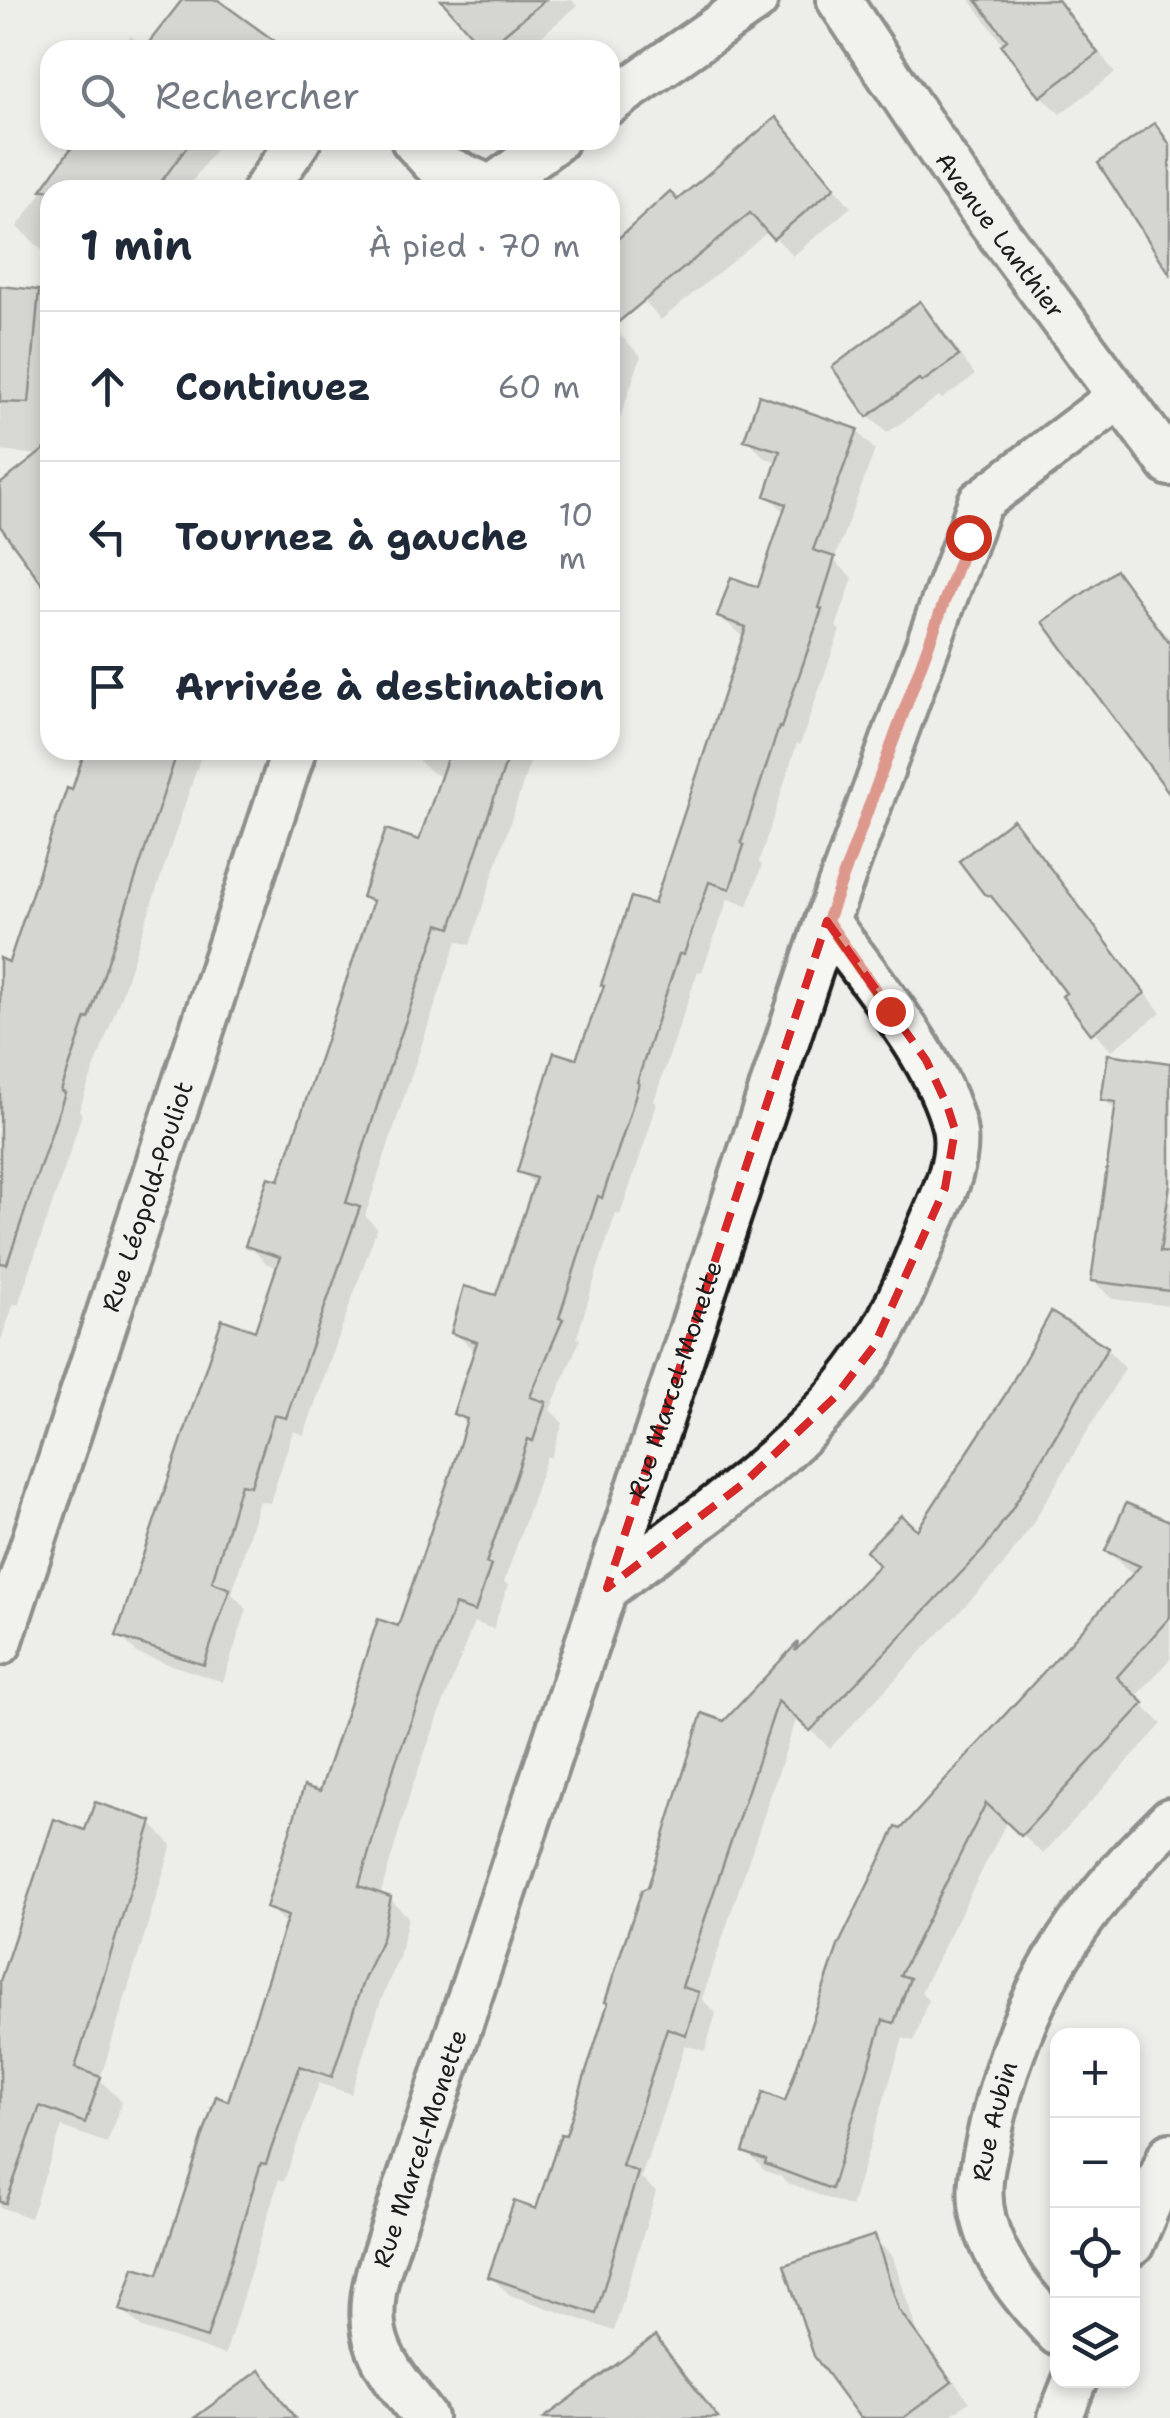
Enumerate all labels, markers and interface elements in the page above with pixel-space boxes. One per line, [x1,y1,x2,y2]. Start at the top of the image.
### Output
search box [40,40,620,150]
icon: search [75,68,130,123]
text: Rechercher [155,70,360,121]
street label: Avenue Lanthier [928,145,1073,325]
text: 1 min [80,217,192,273]
text: À pied · 70 m [368,224,580,267]
icon: ahead [80,359,135,414]
text: Continuez [175,361,371,412]
text: 60 m [498,365,580,408]
text: 10 m [558,493,593,579]
icon: left [80,509,135,564]
text: Tournez à gauche [175,511,528,562]
route start [946,515,992,561]
icon: arrive [80,659,135,714]
text: Arrivée à destination [175,661,604,712]
route end [868,989,914,1035]
street label: Rue Léopold-Pouliot [93,1077,201,1316]
street label: Rue Marcel-Monette [619,1256,730,1503]
street label: Rue Marcel-Monette [364,2025,475,2272]
map controls [1050,2028,1140,2388]
button: + [1050,2028,1140,2118]
street label: Rue Aubin [964,2057,1025,2183]
button: − [1050,2118,1140,2208]
button: locate [1050,2208,1140,2298]
button: layers [1050,2298,1140,2388]

